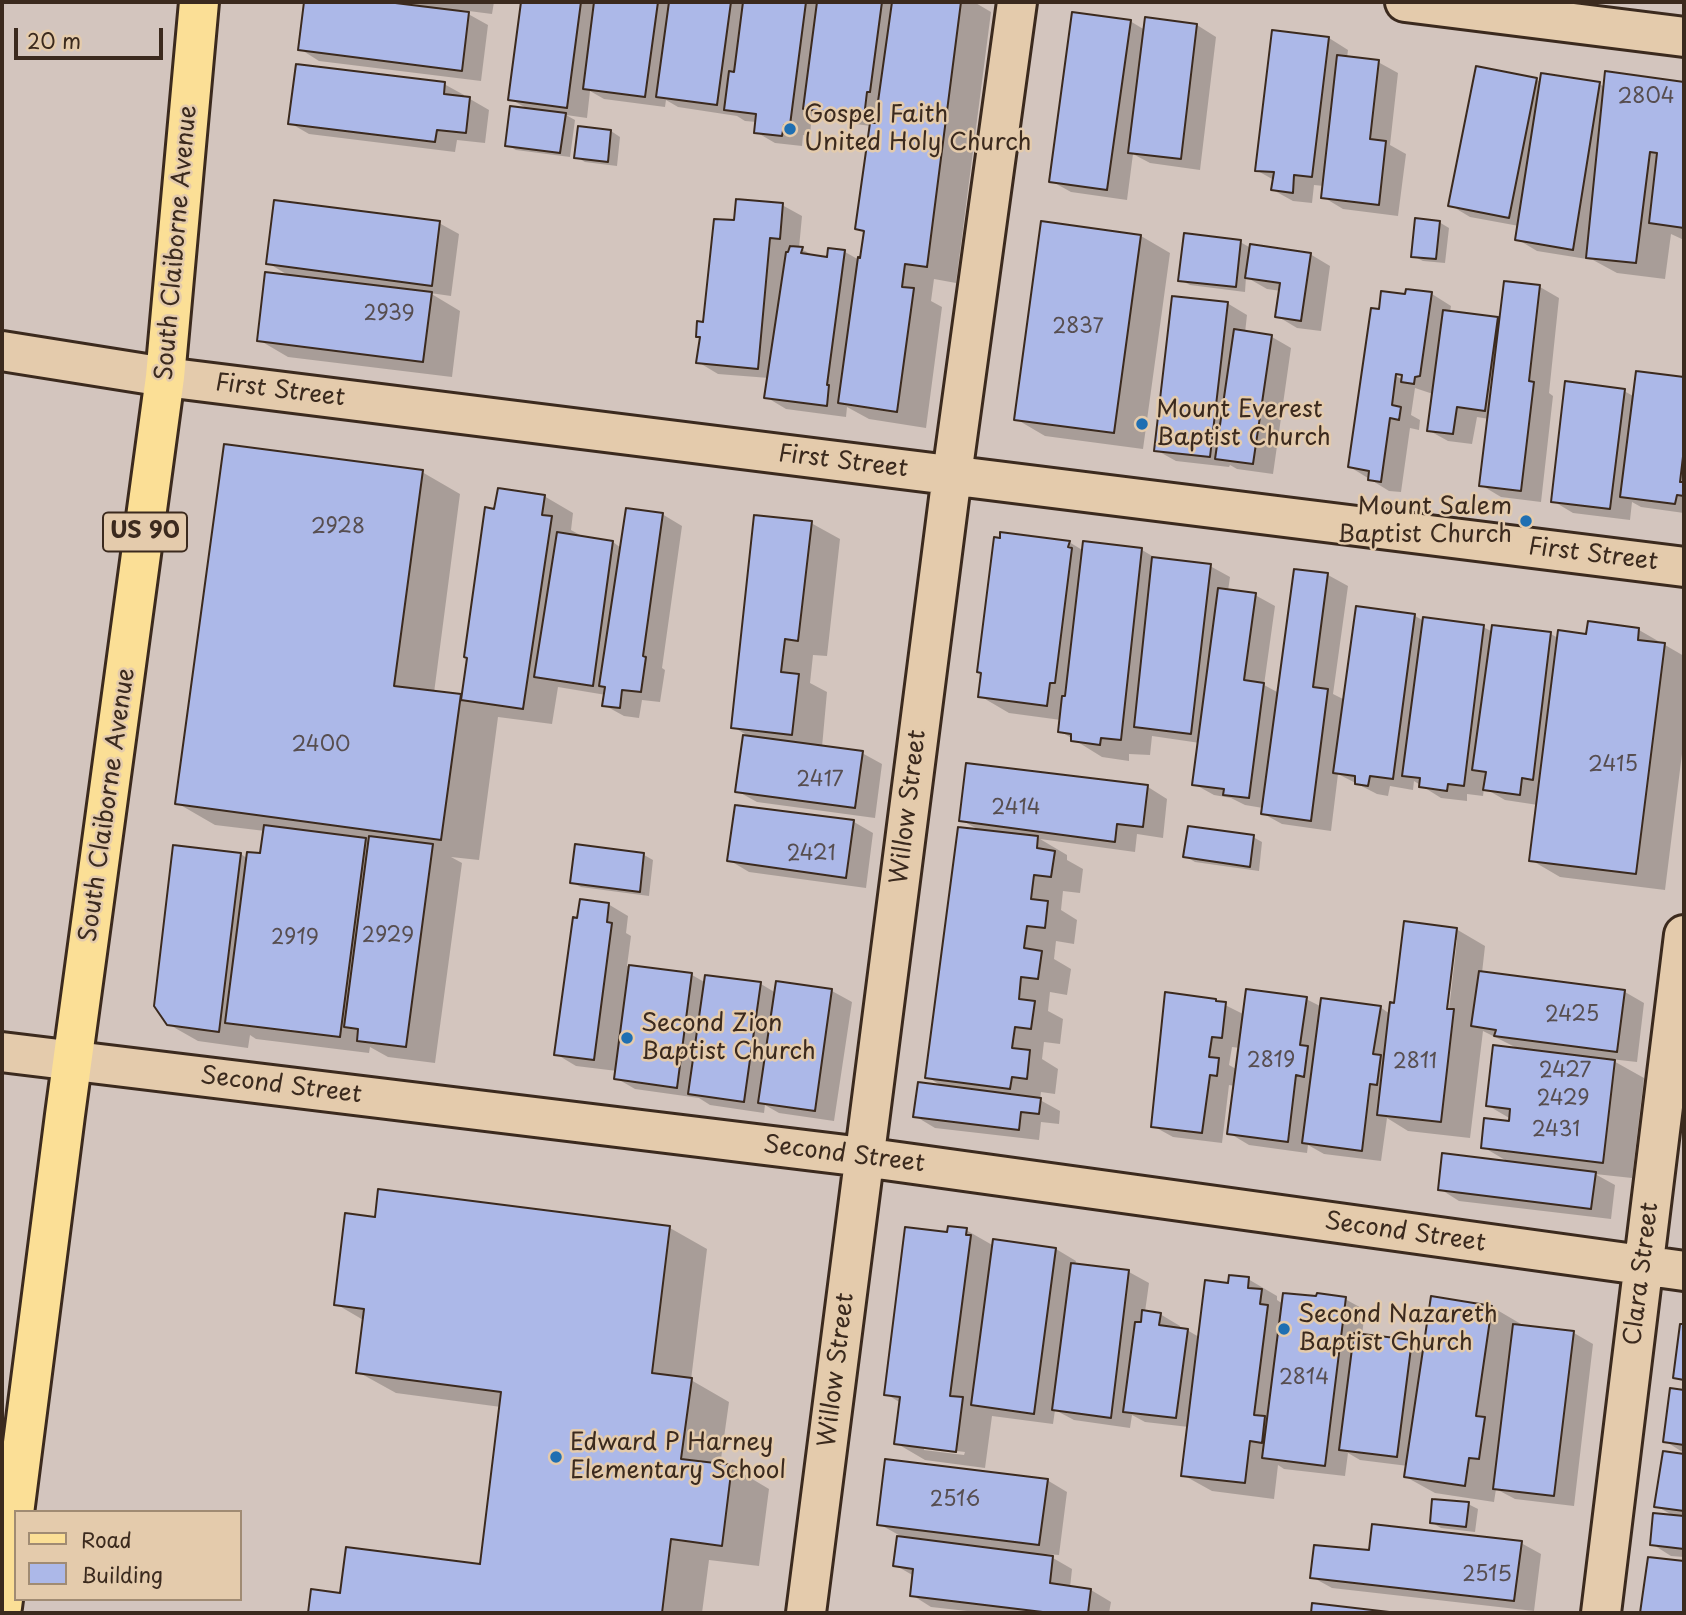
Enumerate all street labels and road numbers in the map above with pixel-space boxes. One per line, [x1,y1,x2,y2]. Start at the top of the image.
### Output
street label: South Claiborne Avenue [151,104,203,382]
street label: First Street [213,369,347,413]
street label: First Street [776,440,910,484]
road number: US 90 [103,512,187,552]
street label: First Street [1526,533,1660,577]
street label: South Claiborne Avenue [75,666,141,944]
street label: Willow Street [885,728,933,886]
street label: Second Street [199,1062,363,1110]
street label: Second Street [762,1131,926,1179]
street label: Clara Street [1619,1201,1665,1347]
street label: Second Street [1323,1207,1487,1259]
street label: Willow Street [813,1291,861,1449]

